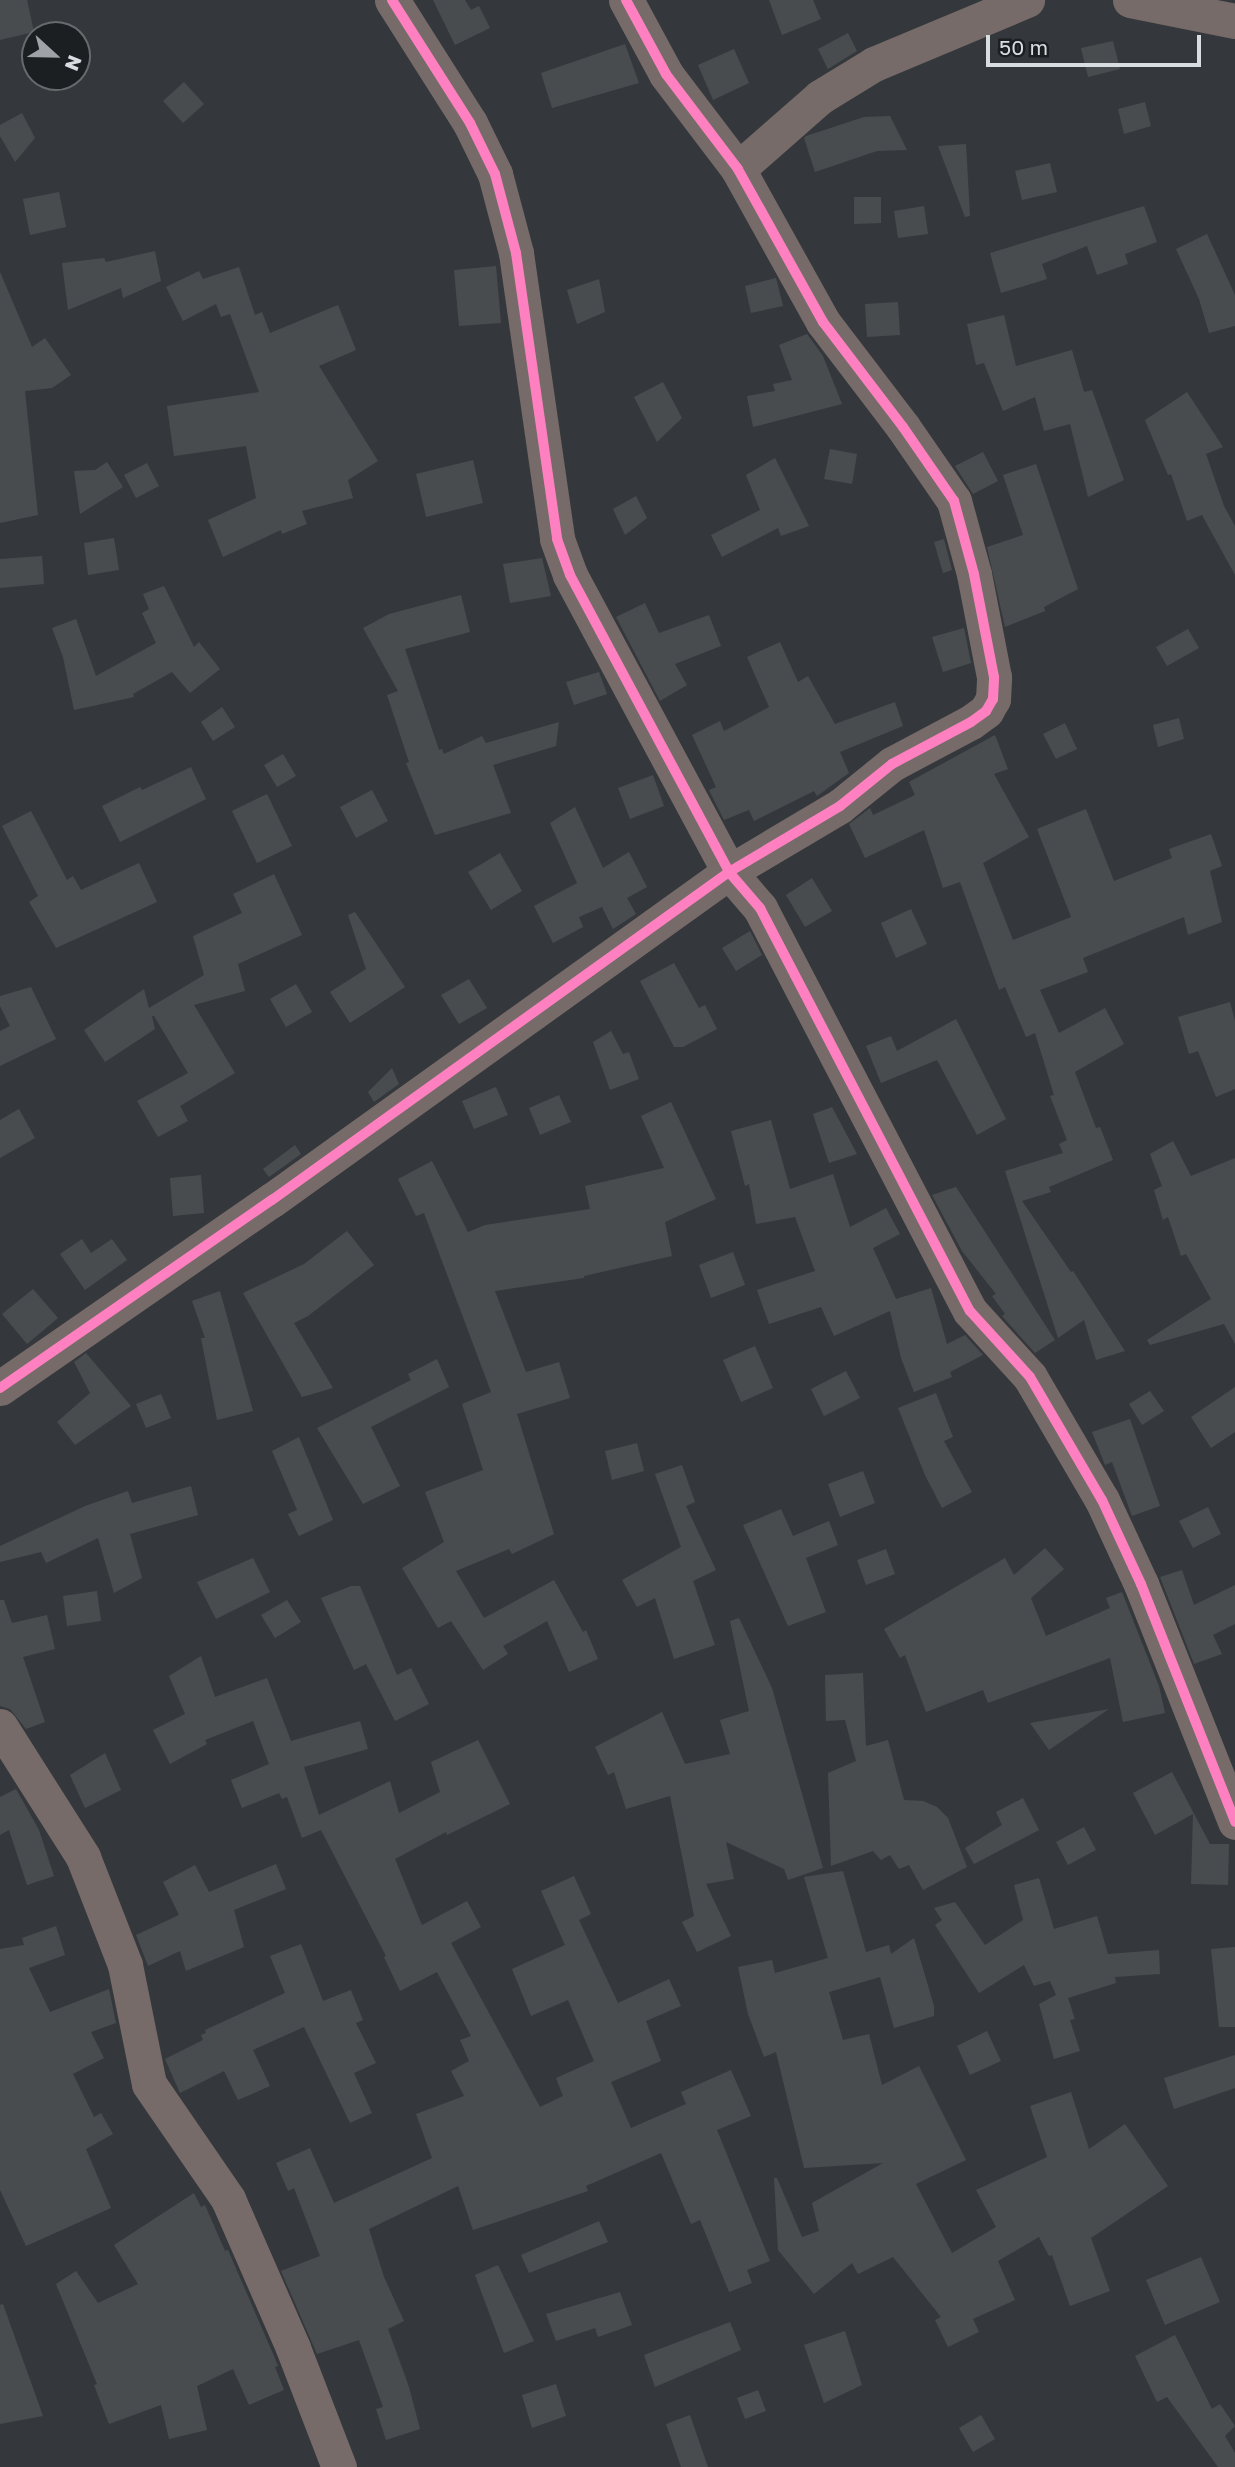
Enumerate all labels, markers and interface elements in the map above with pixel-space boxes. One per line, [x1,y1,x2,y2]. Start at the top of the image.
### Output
north arrow [21,21,91,91]
scale bar [990,21,1205,65]
text: 50 m [999,34,1048,60]
text: N [61,52,87,74]

